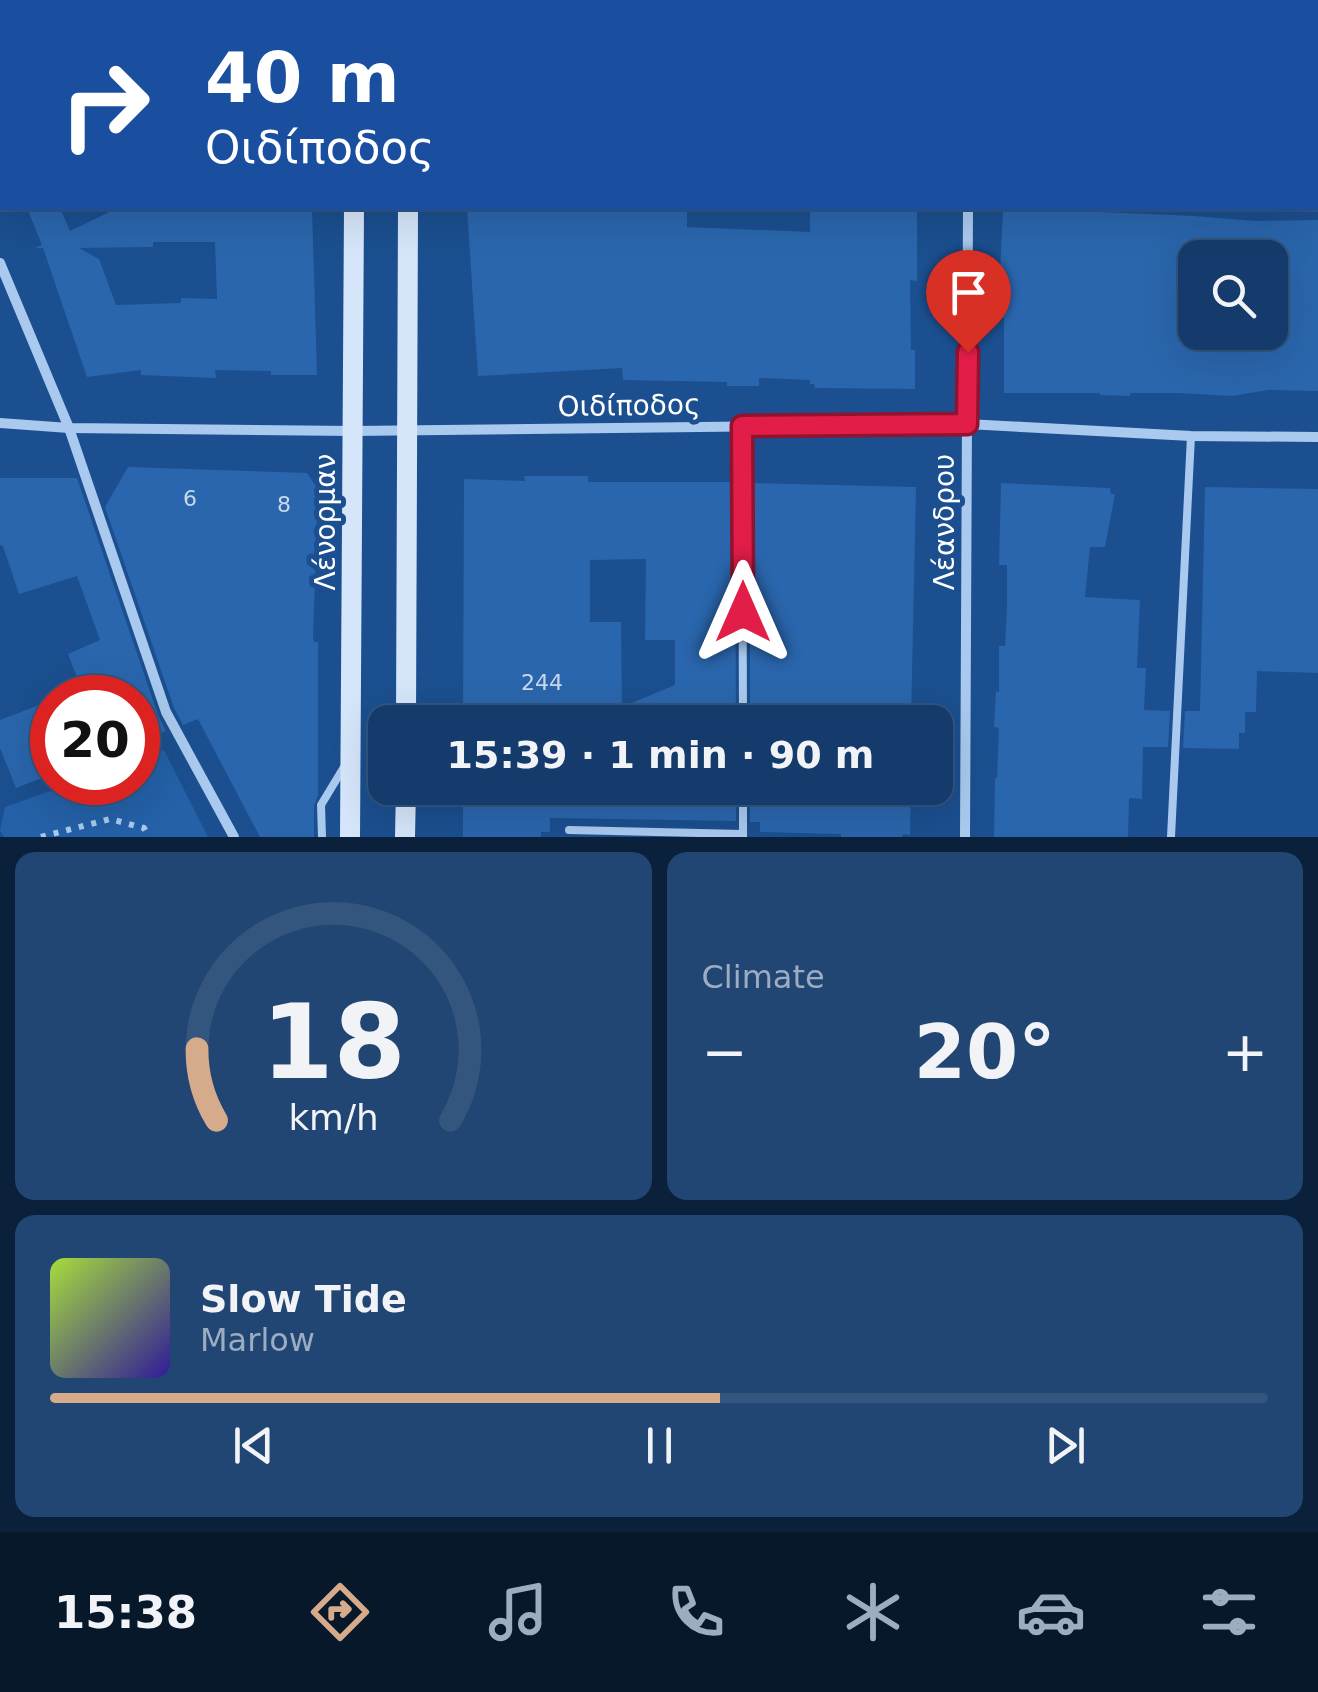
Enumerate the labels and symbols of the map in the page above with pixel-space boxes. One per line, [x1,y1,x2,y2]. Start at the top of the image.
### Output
pin [926,250,1011,353]
street label: Οιδίποδος [557,388,701,423]
street label: Λένορμαν [309,454,342,590]
street label: Λέανδρου [928,454,961,590]
house number: 6 [183,486,197,511]
house number: 8 [277,492,291,517]
position arrow [691,560,795,664]
house number: 244 [521,670,563,695]
speed limit sign: 20 [30,675,160,805]

